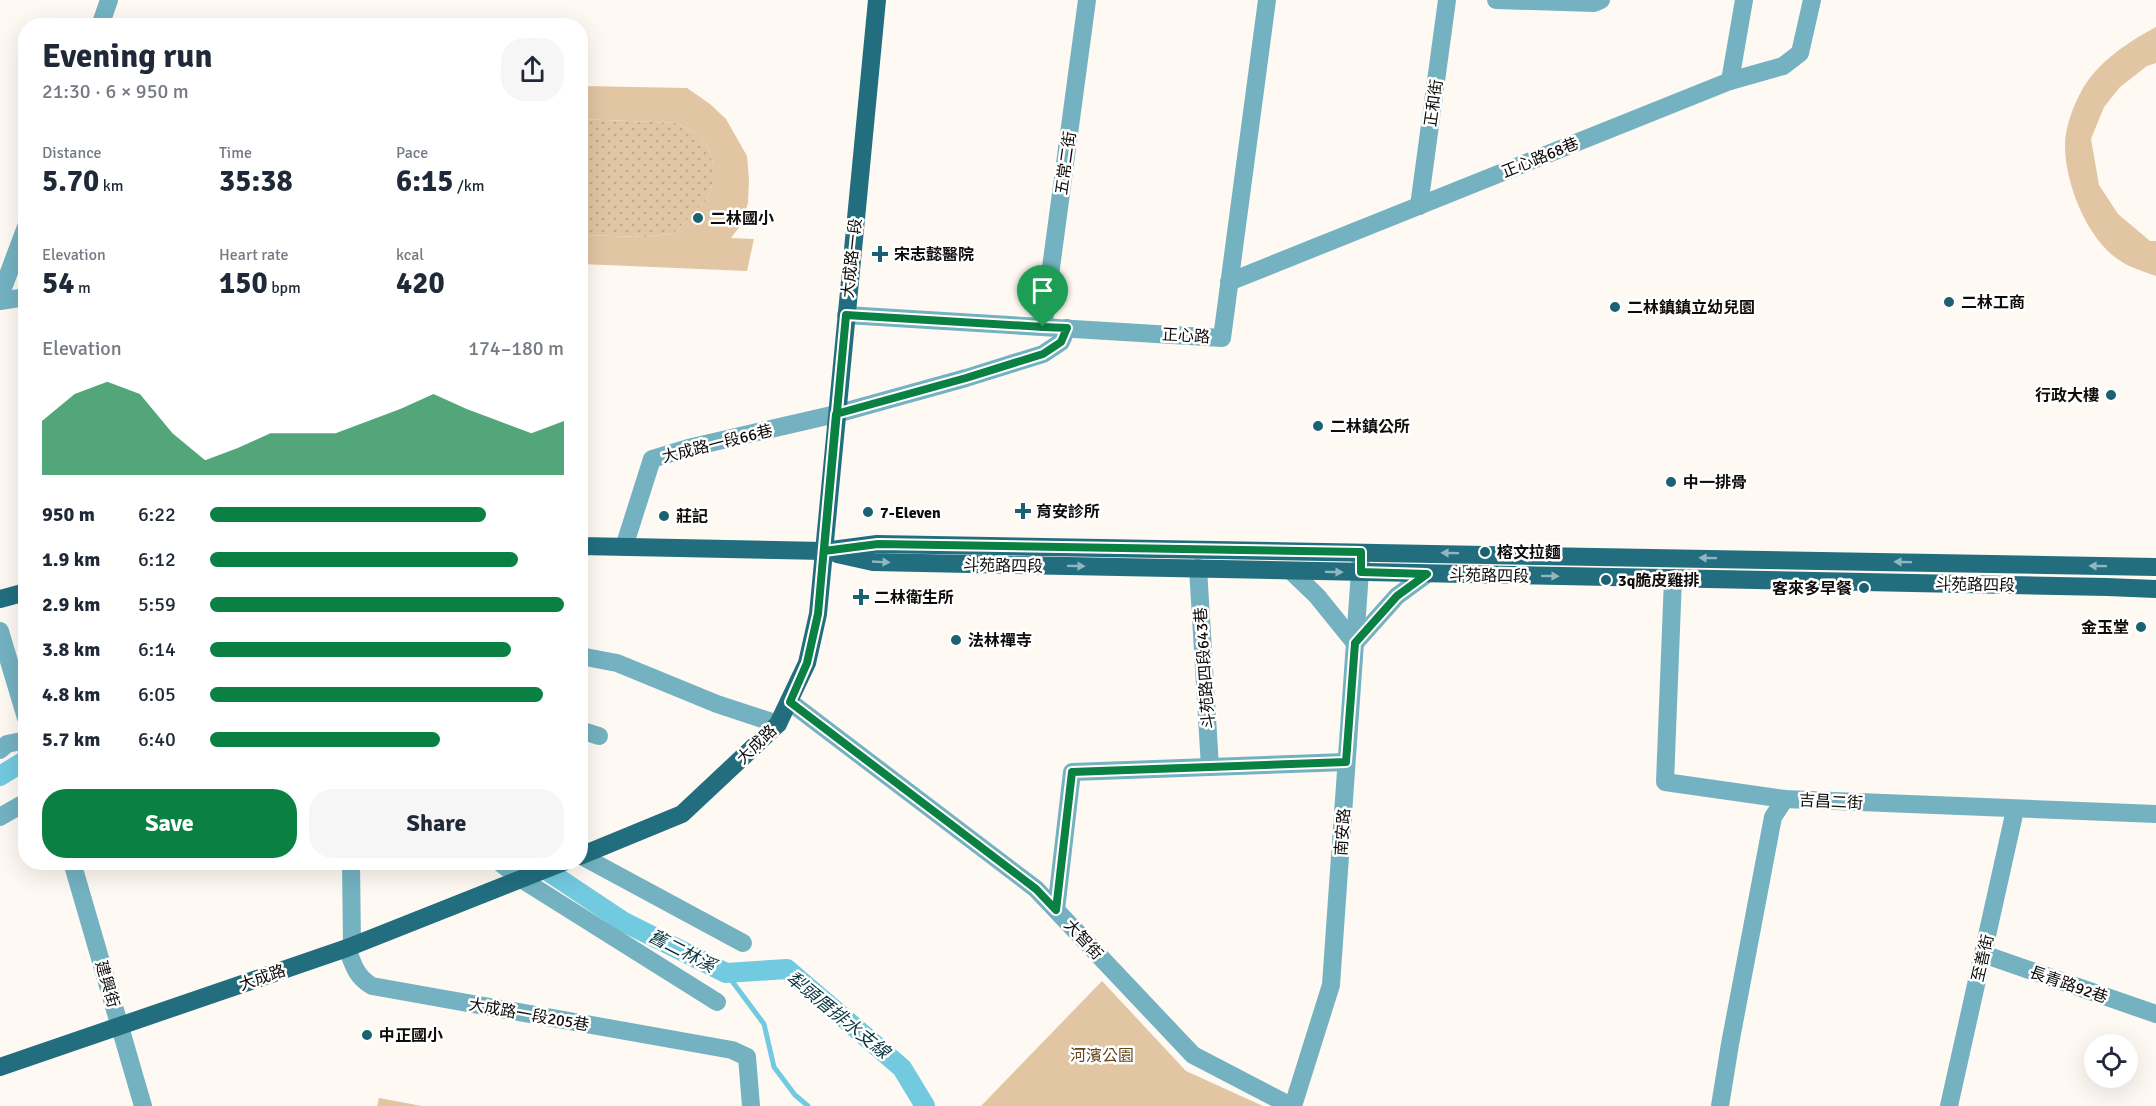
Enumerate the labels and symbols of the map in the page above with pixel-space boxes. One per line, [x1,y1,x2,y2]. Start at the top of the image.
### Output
street label: 正和街 [1421,78,1447,128]
street label: 五常二街 [1052,130,1080,196]
street label: 正心路68巷 [1499,133,1582,182]
place label: 二林國小 [710,209,774,229]
marker: 二林國小 [691,211,705,225]
street label: 大成路一段 [838,217,866,299]
marker: 宋志懿醫院 [871,245,889,263]
place label: 宋志懿醫院 [894,245,974,265]
pin [1017,265,1068,327]
place label: 二林工商 [1961,293,2025,313]
marker: 二林工商 [1942,295,1956,309]
place label: 二林鎮鎮立幼兒園 [1627,298,1755,318]
marker: 二林鎮鎮立幼兒園 [1608,300,1622,314]
street label: 正心路 [1161,325,1210,347]
place label: 行政大樓 [2035,386,2099,406]
marker: 行政大樓 [2104,388,2118,402]
place label: 二林鎮公所 [1330,417,1410,437]
marker: 二林鎮公所 [1311,419,1325,433]
street label: 大成路一段66巷 [660,421,775,467]
place label: 中一排骨 [1683,473,1747,493]
marker: 中一排骨 [1664,475,1678,489]
marker: 育安診所 [1014,502,1032,520]
place label: 育安診所 [1036,502,1100,522]
place label: 7-Eleven [880,503,941,523]
marker: 7-Eleven [861,505,875,519]
place label: 莊記 [676,507,708,527]
marker: 莊記 [657,509,671,523]
place label: 榕文拉麵 [1497,543,1561,563]
marker: 榕文拉麵 [1478,545,1492,559]
one-way arrow [1440,549,1459,558]
one-way arrow [1698,553,1717,563]
street label: 斗苑路四段 [963,555,1043,577]
one-way arrow [1893,557,1912,567]
one-way arrow [872,558,891,567]
one-way arrow [1067,561,1086,571]
one-way arrow [2088,561,2107,571]
street label: 斗苑路四段 [1449,565,1529,587]
one-way arrow [1324,567,1343,576]
one-way arrow [1540,571,1559,581]
place label: 3q脆皮雞排 [1618,571,1699,591]
marker: 3q脆皮雞排 [1599,573,1613,587]
street label: 斗苑路四段 [1935,574,2015,596]
place label: 客來多早餐 [1772,579,1852,599]
marker: 客來多早餐 [1857,581,1871,595]
marker: 二林衛生所 [852,588,870,606]
place label: 二林衛生所 [874,588,954,608]
street label: 斗苑路四段643巷 [1191,606,1219,729]
place label: 金玉堂 [2081,618,2129,638]
marker: 金玉堂 [2134,620,2148,634]
place label: 法林禪寺 [968,631,1032,651]
marker: 法林禪寺 [949,633,963,647]
street label: 大成路 [732,721,781,769]
street label: 吉昌二街 [1798,790,1863,814]
street label: 南安路 [1331,807,1355,857]
street label: 大智街 [1060,915,1107,964]
water label: 舊二林溪 [645,925,722,979]
street label: 至善街 [1968,933,1998,984]
street label: 建興街 [91,958,123,1010]
street label: 大成路 [236,961,288,995]
street label: 長青路92巷 [2027,962,2110,1008]
water label: 犁頭厝排水支線 [782,967,895,1064]
street label: 大成路一段205巷 [467,995,591,1035]
place label: 中正國小 [379,1026,443,1046]
marker: 中正國小 [360,1028,374,1042]
park label: 河濱公園 [1070,1046,1134,1066]

